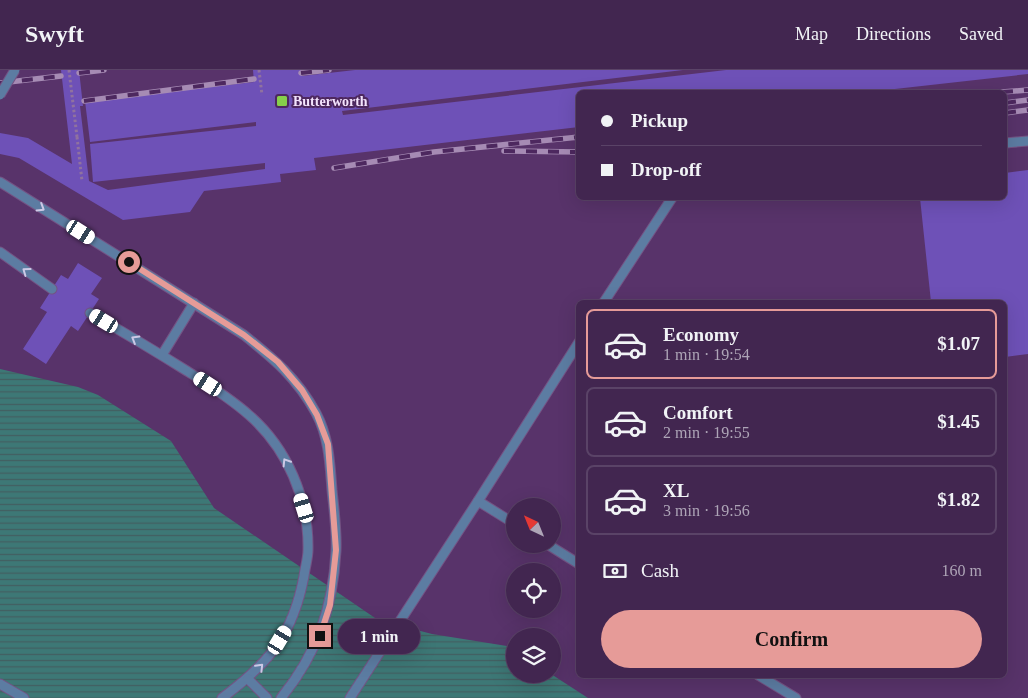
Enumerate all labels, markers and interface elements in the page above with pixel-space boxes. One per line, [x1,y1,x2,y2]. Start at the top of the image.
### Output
text: Swyft [25,21,84,47]
text: Map [795,24,828,44]
text: Directions [856,24,931,44]
text: Saved [959,24,1003,44]
marker: Butterworth [275,94,289,108]
place label: Butterworth [293,94,368,109]
text: Pickup [631,110,688,131]
text: Drop-off [631,159,701,180]
one-way arrow [36,202,45,211]
car [64,218,97,246]
route start [118,251,140,273]
one-way arrow [22,268,32,277]
car [87,307,120,335]
icon: car [603,322,648,367]
text: Economy [663,324,739,345]
text: $1.07 [937,333,980,354]
one-way arrow [132,336,141,346]
text: 1 min · 19:54 [663,346,750,363]
car [191,370,224,398]
icon: car [603,400,648,445]
text: Comfort [663,402,733,423]
text: $1.45 [937,411,980,432]
text: 2 min · 19:55 [663,424,750,441]
one-way arrow [283,459,293,468]
icon: car [603,478,648,523]
text: XL [663,480,689,501]
text: $1.82 [937,489,980,510]
car [292,491,315,525]
north arrow [506,498,561,552]
map controls [506,498,561,683]
text: 3 min · 19:56 [663,502,750,519]
icon: cash [601,557,629,585]
text: Cash [641,560,679,581]
text: 160 m [942,562,982,579]
button: locate [506,563,561,618]
button: Confirm [601,610,982,668]
callout: 1 min [338,618,420,654]
car [265,623,294,657]
route end [309,625,331,647]
text: 1 min [360,628,398,645]
button: layers [506,628,561,683]
one-way arrow [254,664,263,673]

